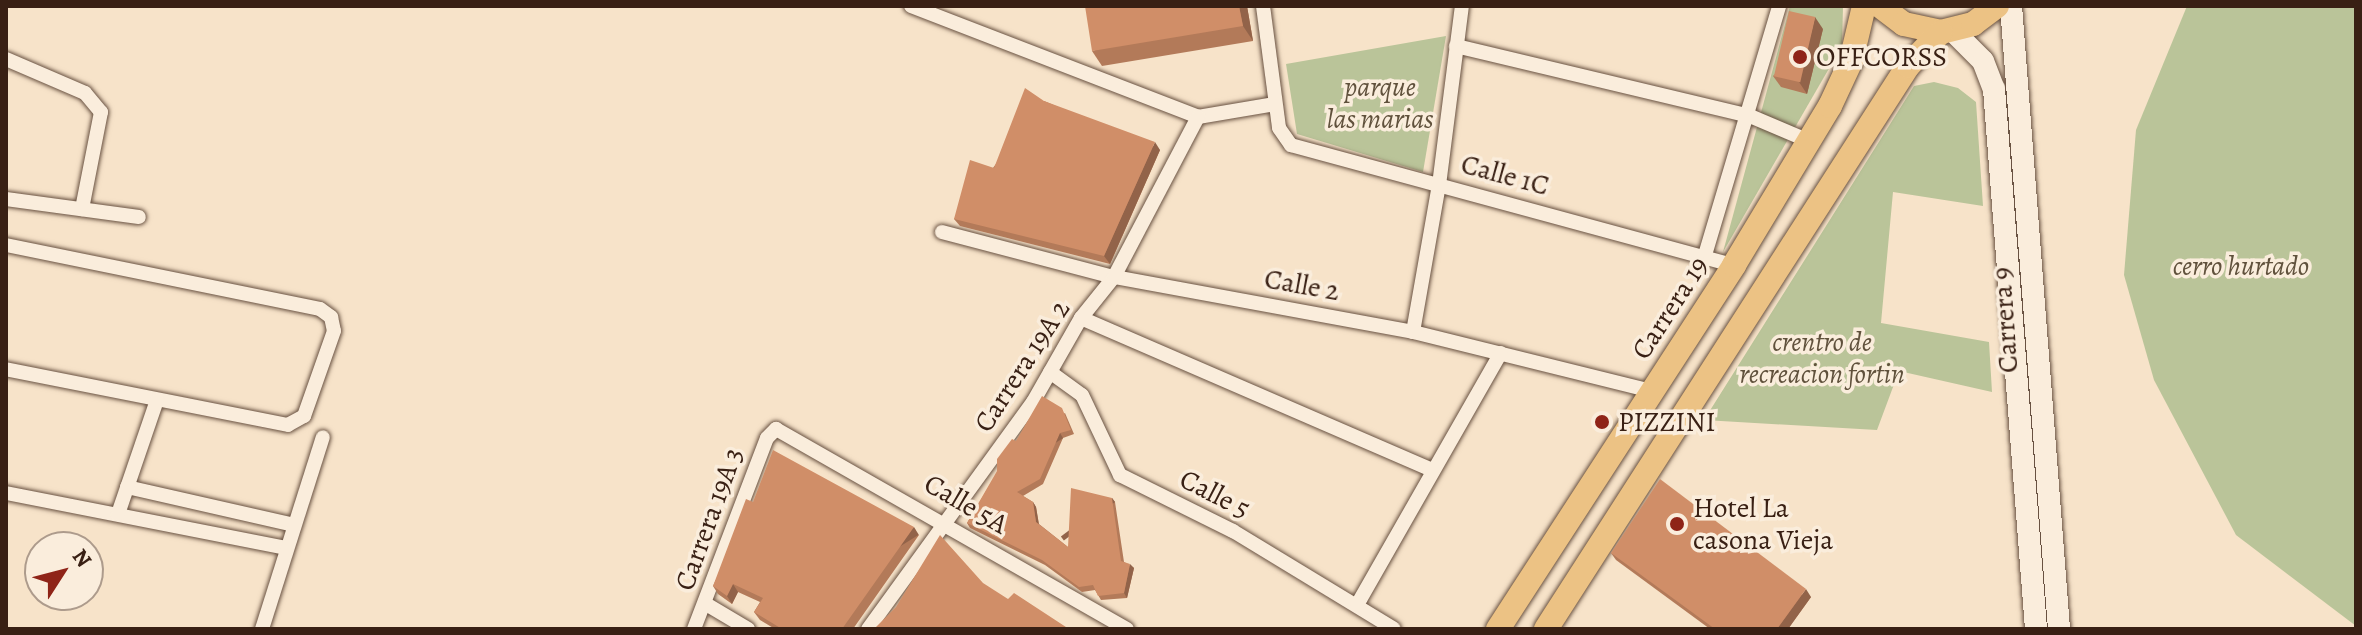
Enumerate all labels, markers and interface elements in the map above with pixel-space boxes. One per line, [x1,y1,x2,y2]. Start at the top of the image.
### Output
place label: OFFCORSS [1816,40,1947,74]
marker: OFFCORSS [1791,48,1809,66]
park label: parque las marias [1326,70,1434,136]
street label: Calle 1C [1457,147,1553,203]
park label: cerro hurtado [2173,249,2309,283]
street label: Carrera 19 [1624,250,1716,366]
street label: Calle 2 [1262,262,1342,308]
street label: Carrera 9 [1985,266,2025,374]
street label: Carrera 19A 2 [967,294,1077,438]
park label: crentro de recreacion fortin [1739,325,1905,391]
place label: PIZZINI [1618,405,1716,439]
marker: PIZZINI [1593,413,1611,431]
street label: Carrera 19A 3 [668,443,750,595]
street label: Calle 5 [1174,462,1256,526]
street label: Calle 5A [918,467,1014,541]
place label: Hotel La casona Vieja [1693,491,1833,557]
marker: Hotel La casona Vieja [1668,515,1686,533]
north arrow [24,531,104,611]
text: N [65,543,99,573]

